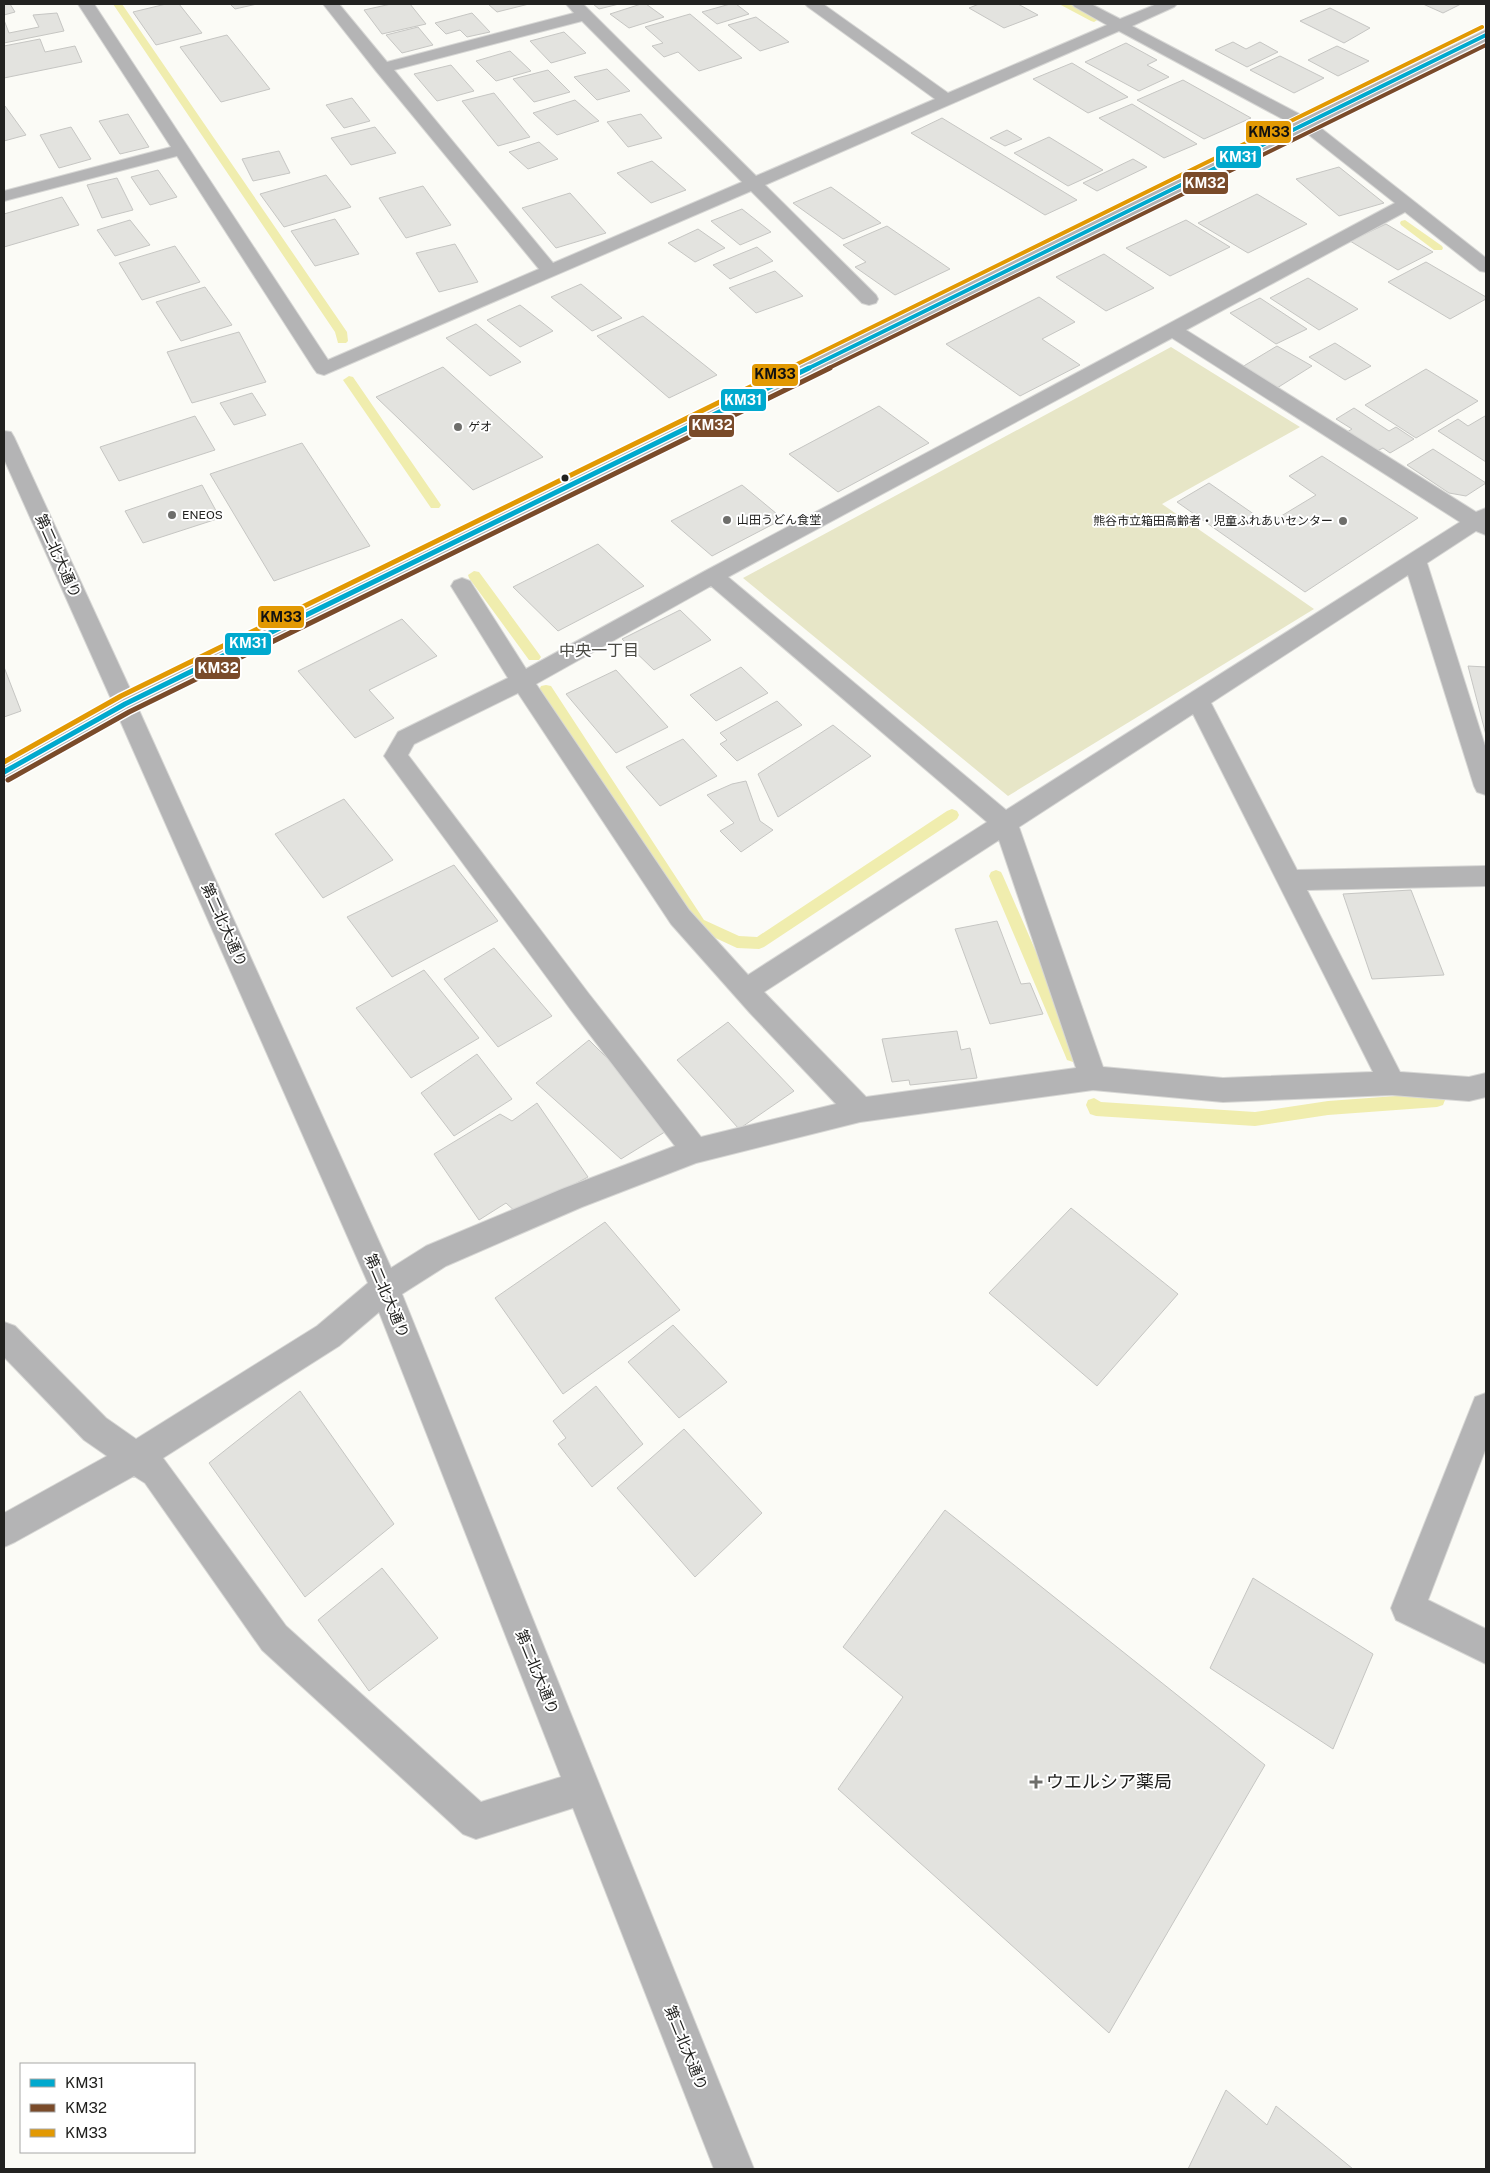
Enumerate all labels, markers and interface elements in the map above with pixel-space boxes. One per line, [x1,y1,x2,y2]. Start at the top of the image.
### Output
line badge: KM33 [1245,120,1292,144]
text: KM33 [1248,124,1290,140]
line badge: KM31 [1215,145,1262,169]
text: KM31 [1219,149,1257,165]
line badge: KM32 [1182,171,1229,195]
text: KM32 [1184,175,1226,191]
line badge: KM33 [751,363,799,387]
text: KM33 [754,366,796,382]
line badge: KM31 [720,388,767,412]
text: KM31 [724,392,762,408]
line badge: KM32 [688,414,735,438]
text: KM32 [691,417,733,433]
place label: ゲオ [468,420,492,434]
marker: ゲオ [452,421,464,433]
unlabelled marker [560,473,570,483]
place label: ENEOS [182,508,223,522]
marker: ENEOS [166,509,178,521]
street label: 第二北大通り [32,511,85,600]
place label: 山田うどん食堂 [737,513,821,527]
marker: 山田うどん食堂 [721,514,733,526]
place label: 熊谷市立箱田高齢者・児童ふれあいセンター [1093,514,1333,528]
marker: 熊谷市立箱田高齢者・児童ふれあいセンター [1337,515,1349,527]
line badge: KM33 [257,605,305,629]
text: KM33 [260,609,302,625]
line badge: KM31 [224,632,272,656]
text: KM31 [229,635,267,651]
district label: 中央一丁目 [559,641,639,660]
line badge: KM32 [194,656,241,680]
text: KM32 [197,660,239,676]
street label: 第二北大通り [198,880,251,969]
street label: 第二北大通り [362,1251,413,1341]
street label: 第二北大通り [513,1627,562,1717]
place label: ウエルシア薬局 [1046,1771,1172,1792]
marker: ウエルシア薬局 [1030,1776,1042,1788]
street label: 第二北大通り [662,2003,711,2093]
legend [20,2063,195,2153]
text: KM31 [65,2074,104,2091]
text: KM32 [65,2099,107,2116]
text: KM33 [65,2124,107,2141]

